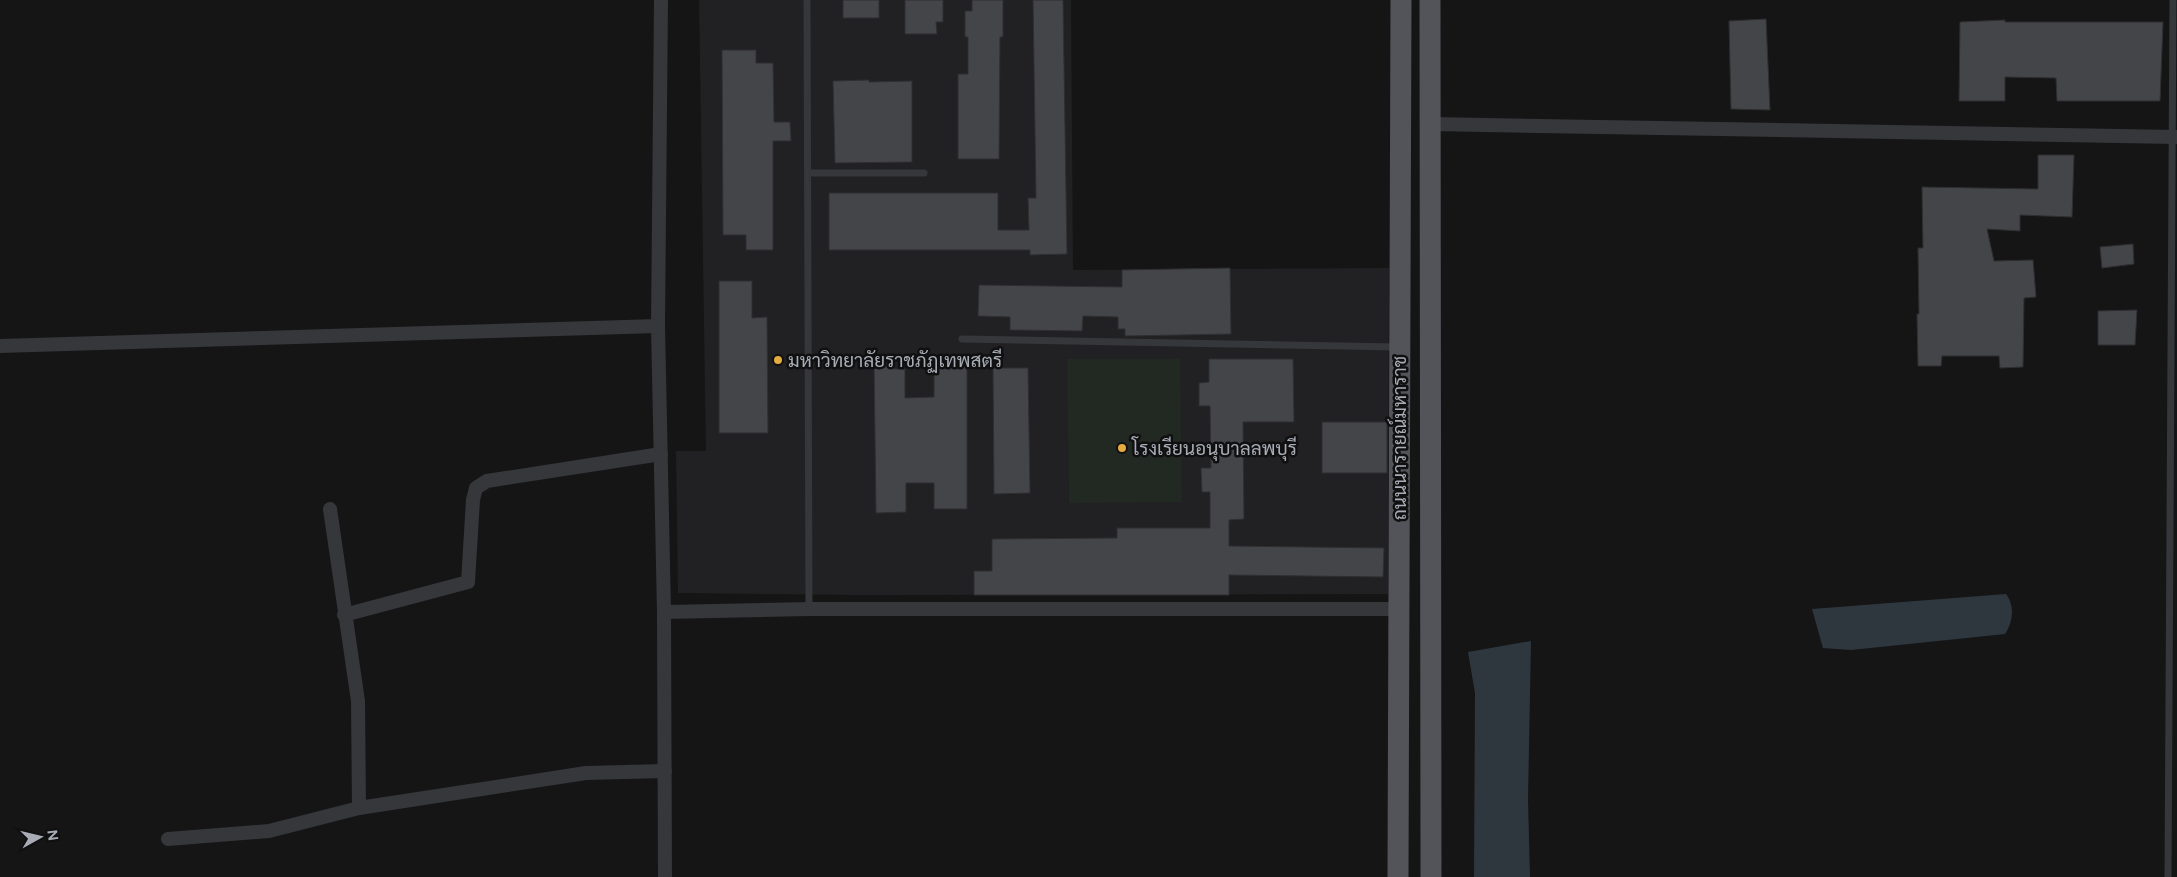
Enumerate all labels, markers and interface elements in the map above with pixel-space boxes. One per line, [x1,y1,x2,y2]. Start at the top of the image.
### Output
place label: มหาวิทยาลัยราชภัฏเทพสตรี [788,348,1002,373]
marker: มหาวิทยาลัยราชภัฏเทพสตรี [772,354,784,366]
street label: ถนนนารายณ์มหาราช [1387,356,1411,520]
place label: โรงเรียนอนุบาลลพบุรี [1131,436,1297,461]
marker: โรงเรียนอนุบาลลพบุรี [1116,442,1128,454]
north arrow [15,812,65,862]
text: N [43,829,62,842]

